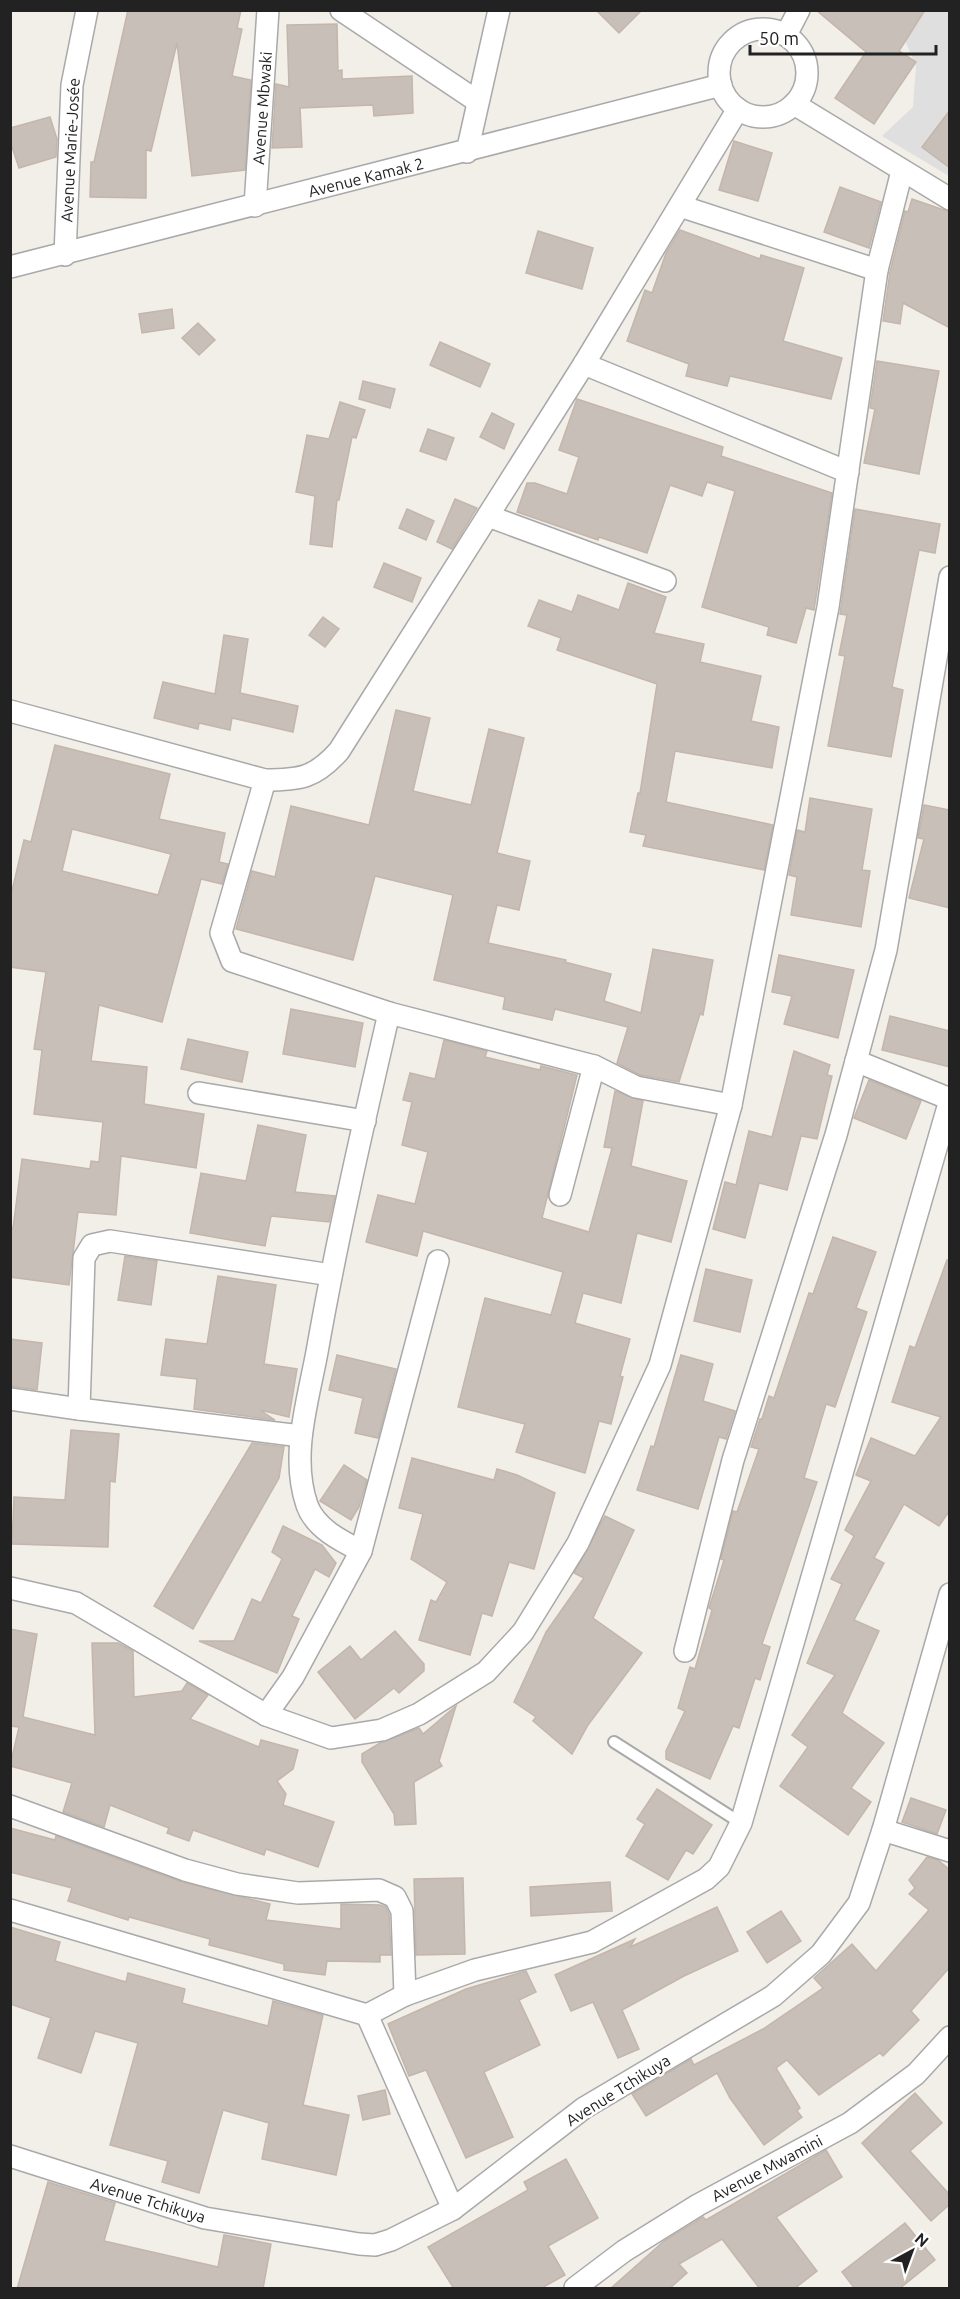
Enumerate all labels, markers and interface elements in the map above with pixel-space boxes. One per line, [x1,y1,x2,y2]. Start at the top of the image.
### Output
scale bar [750,18,936,56]
text: 50 m [759,28,799,48]
street label: Avenue Mbwaki [249,51,275,165]
street label: Avenue Marie-Josée [57,77,83,223]
street label: Avenue Kamak 2 [306,154,426,200]
street label: Avenue Tchikuya [563,2051,673,2129]
street label: Avenue Mwamini [709,2131,825,2205]
street label: Avenue Tchikuya [88,2174,208,2226]
north arrow [882,2221,942,2281]
text: N [911,2229,932,2250]

